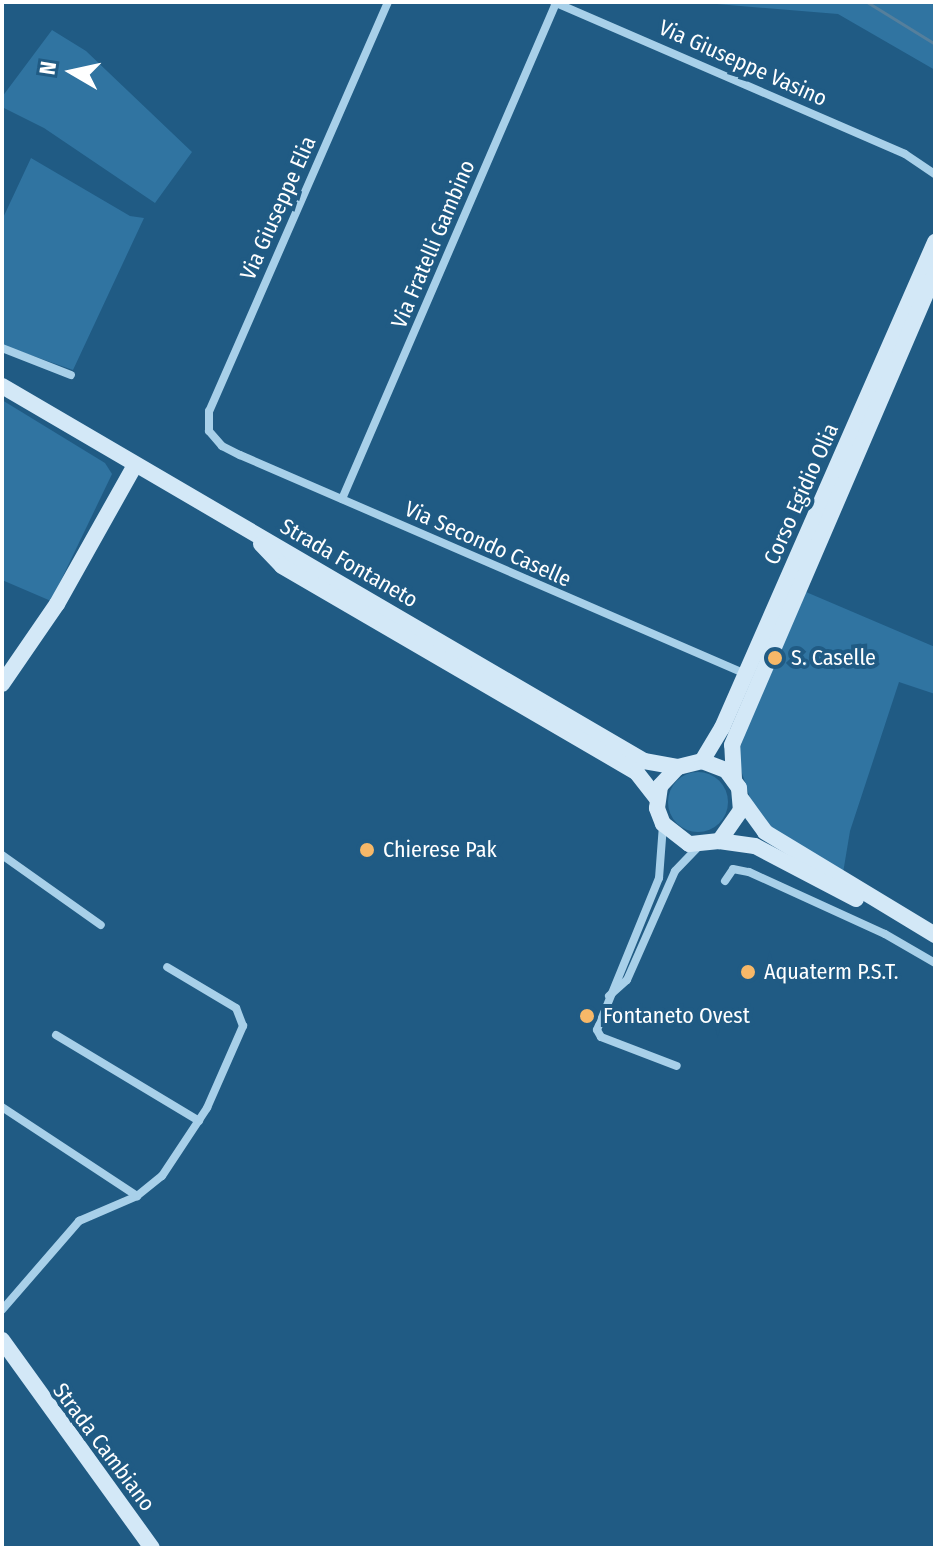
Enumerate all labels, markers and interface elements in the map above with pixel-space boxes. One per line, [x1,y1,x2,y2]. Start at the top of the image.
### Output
street label: Via Giuseppe Vasino [655,14,831,112]
north arrow [32,32,112,112]
text: N [33,60,62,77]
street label: Via Giuseppe Elia [235,132,321,284]
street label: Via Fratelli Gambino [386,156,480,332]
street label: Corso Egidio Olia [758,419,844,569]
street label: Via Secondo Caselle [401,495,575,593]
street label: Strada Fontaneto [276,513,422,613]
place label: S. Caselle [791,645,876,671]
marker: S. Caselle [766,649,784,667]
place label: Chierese Pak [383,837,497,863]
marker: Chierese Pak [358,841,376,859]
place label: Aquaterm P.S.T. [764,959,898,985]
marker: Aquaterm P.S.T. [739,963,757,981]
place label: Fontaneto Ovest [603,1003,750,1029]
marker: Fontaneto Ovest [578,1007,596,1025]
street label: Strada Cambiano [47,1378,161,1516]

